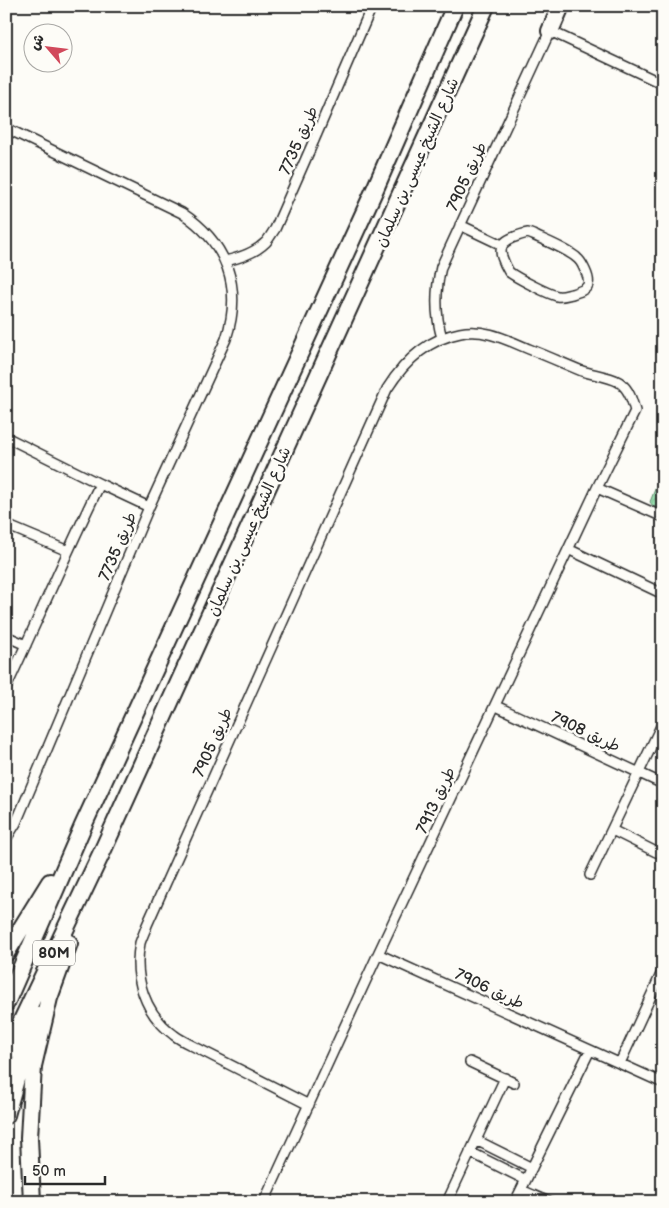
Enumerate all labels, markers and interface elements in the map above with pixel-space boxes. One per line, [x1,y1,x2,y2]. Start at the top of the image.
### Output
north arrow [22,22,72,72]
text: ش [26,31,48,53]
street label: شارع الشيخ عيسى بن سلمان [371,75,464,251]
street label: طريق 7735 [276,104,323,178]
street label: طريق 7905 [443,139,492,214]
street label: شارع الشيخ عيسى بن سلمان [203,444,296,620]
street label: طريق 7735 [95,509,141,584]
street label: طريق 7905 [190,705,237,780]
street label: طريق 7908 [548,708,623,757]
street label: طريق 7913 [413,764,460,837]
road number: 80M [33,940,75,966]
street label: طريق 7906 [452,965,527,1014]
scale bar [25,1153,105,1185]
text: 50 m [32,1162,66,1181]

